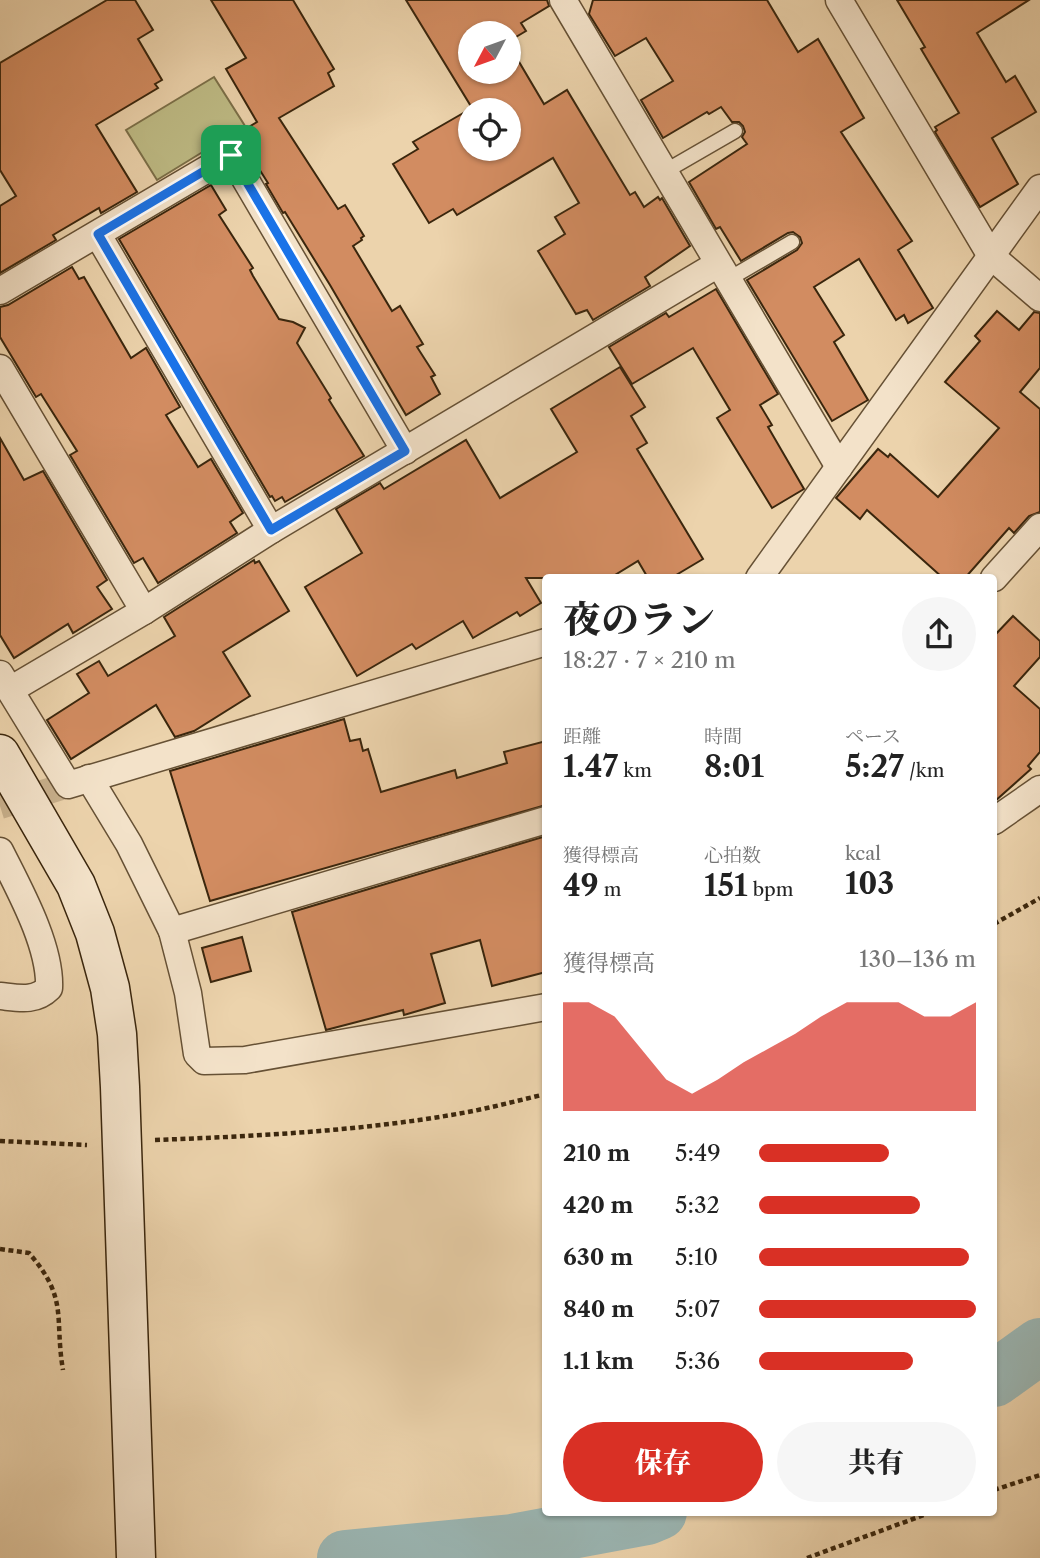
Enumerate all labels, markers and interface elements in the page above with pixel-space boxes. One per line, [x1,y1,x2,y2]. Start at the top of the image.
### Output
north arrow [458,21,522,84]
map controls [458,21,521,161]
button: locate [458,98,521,161]
pin [201,125,261,185]
icon: arrive [212,136,250,174]
text: 夜のラン [563,596,715,643]
button: share [902,597,976,671]
text: 18:27 · 7 × 210 m [563,646,736,674]
text: 距離 [563,725,601,748]
text: 時間 [704,725,742,748]
text: ペース [845,725,901,748]
text: 1.47 [563,748,618,785]
text: 8:01 [704,748,764,785]
text: 5:27 [845,748,904,785]
text: km [618,759,652,782]
text: /km [904,759,944,782]
text: kcal [845,842,881,865]
text: 獲得標高 [563,844,639,867]
text: 心拍数 [704,844,761,867]
text: 103 [845,865,894,902]
text: 49 [563,867,599,904]
text: 151 [704,867,748,904]
text: m [599,878,621,901]
text: bpm [748,878,794,901]
text: 130–136 m [859,945,976,973]
text: 獲得標高 [563,949,655,977]
text: 210 m [563,1139,630,1167]
text: 5:49 [675,1139,721,1167]
text: 420 m [563,1191,634,1219]
text: 5:32 [675,1191,720,1219]
text: 630 m [563,1243,633,1271]
text: 5:10 [675,1243,718,1271]
text: 840 m [563,1295,634,1323]
text: 5:07 [675,1295,720,1323]
text: 1.1 km [563,1347,634,1375]
text: 5:36 [675,1347,720,1375]
button: 保存 [563,1422,763,1502]
button: 共有 [777,1422,976,1502]

